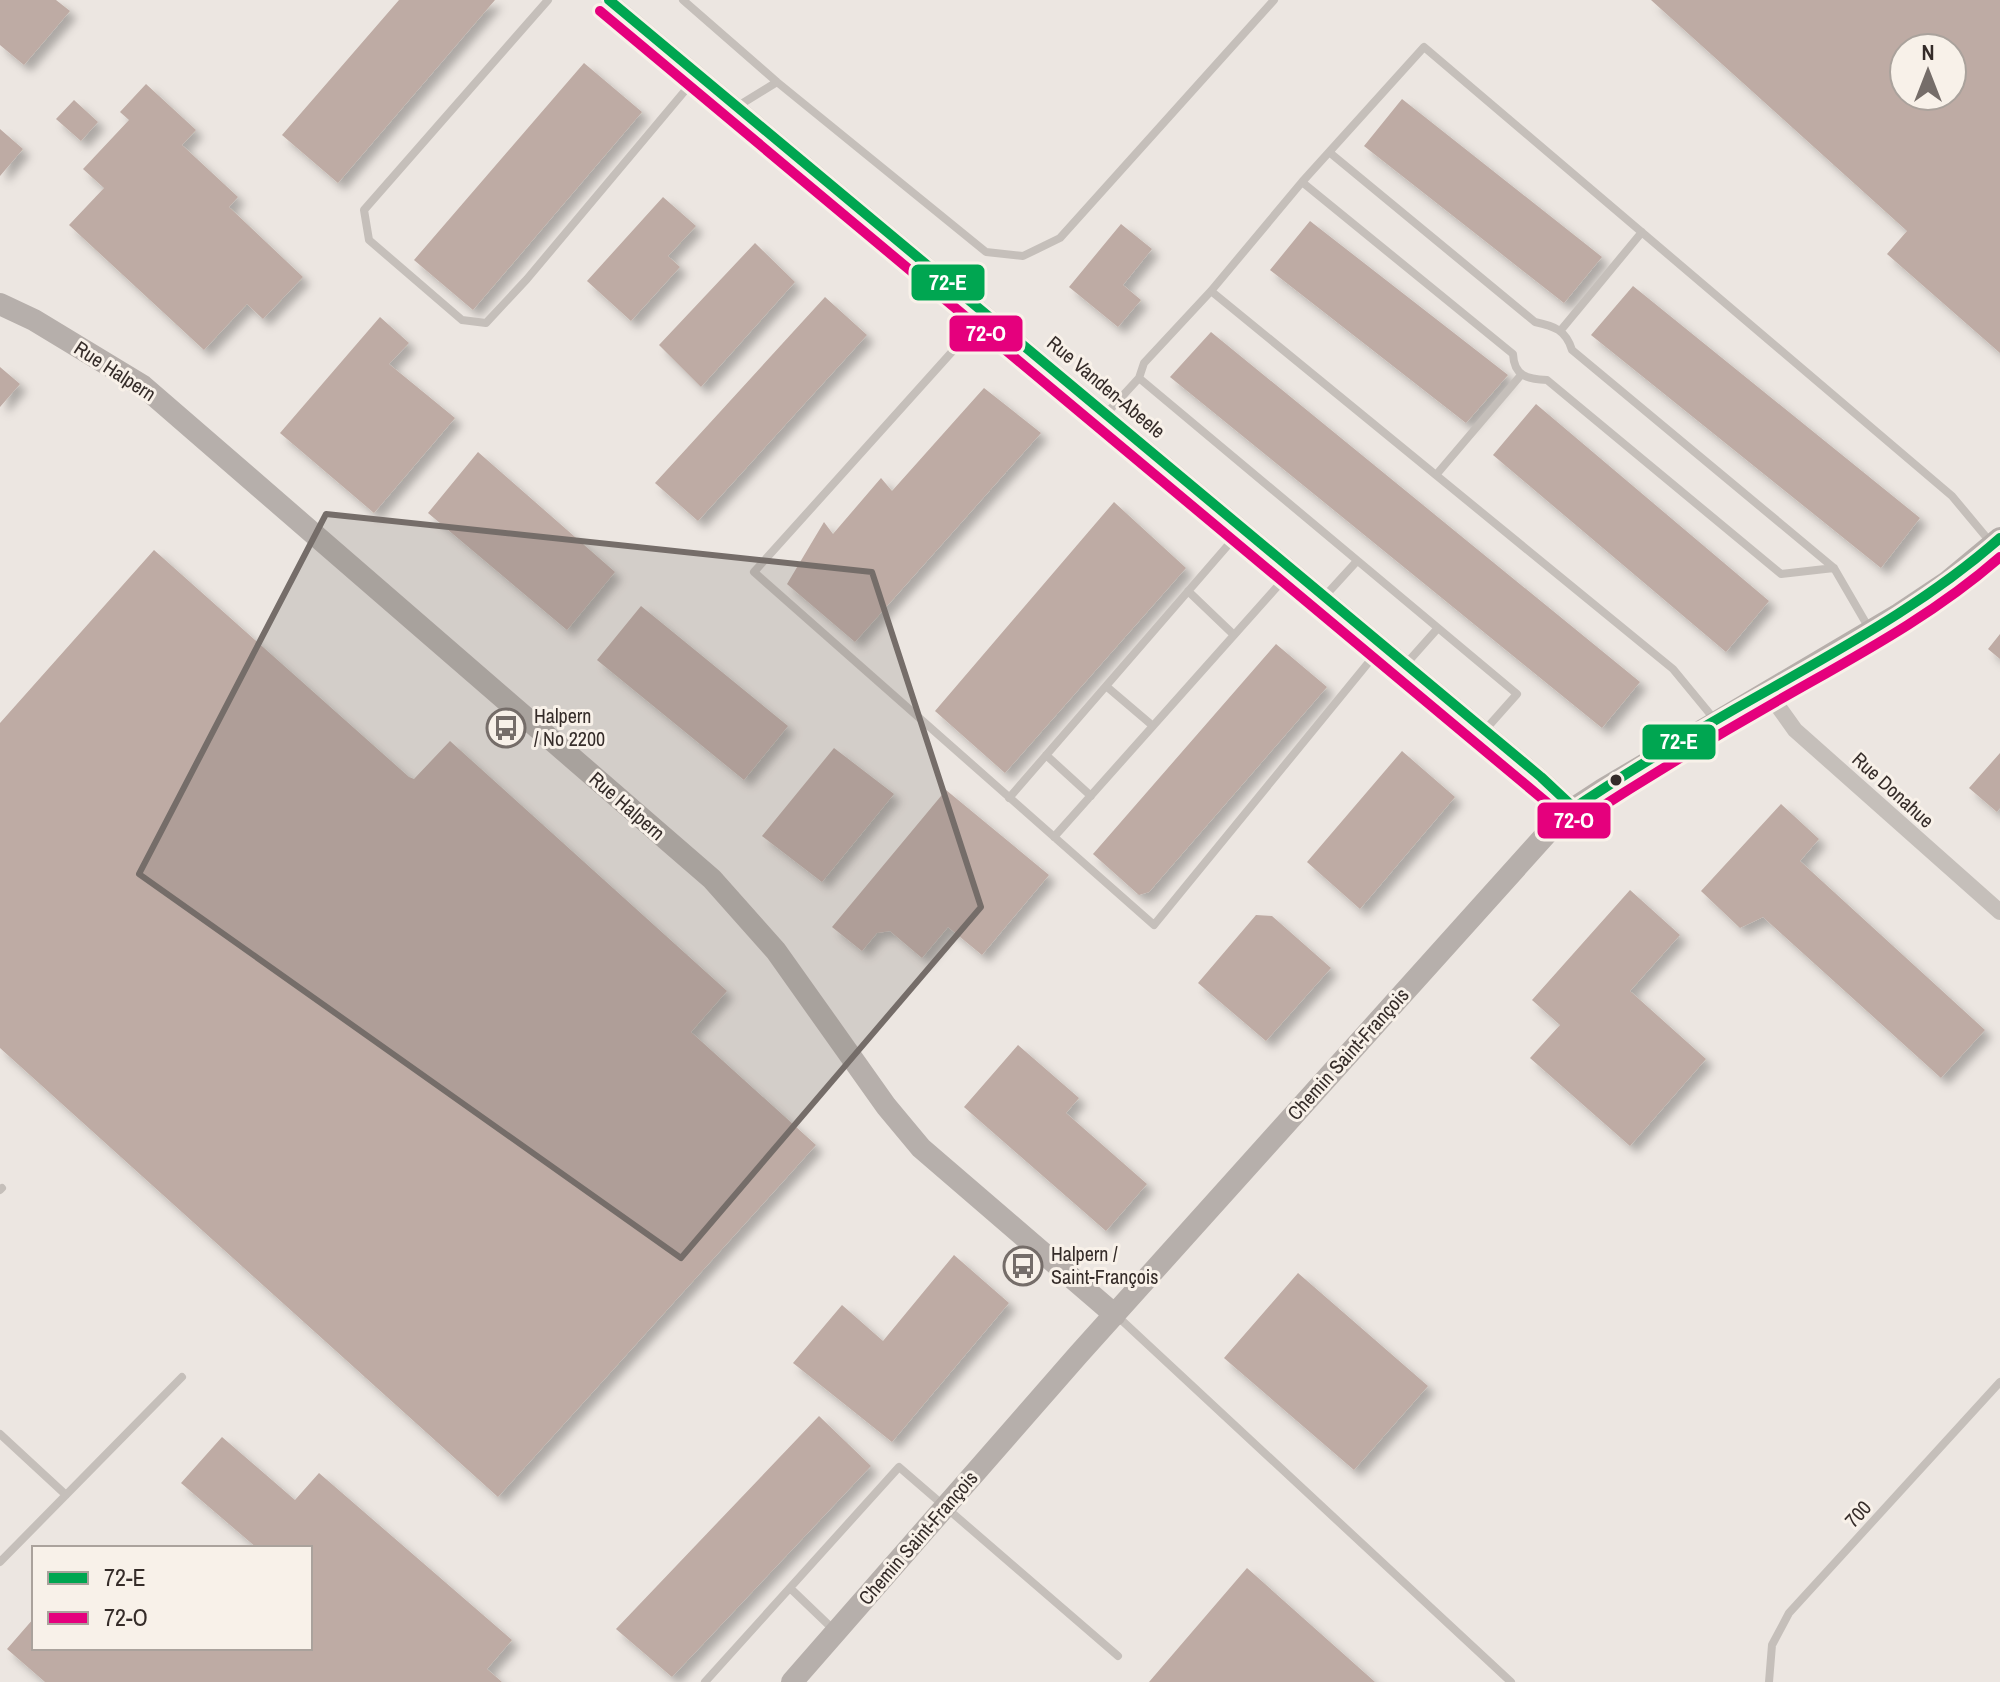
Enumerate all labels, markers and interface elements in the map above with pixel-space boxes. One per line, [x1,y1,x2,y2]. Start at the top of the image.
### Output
north arrow [1888,32,1968,112]
text: N [1921,37,1935,67]
line badge: 72-E [910,263,986,302]
text: 72-E [929,267,967,297]
line badge: 72-O [948,314,1024,353]
text: 72-O [966,318,1006,348]
street label: Rue Vanden-Abeele [1042,329,1171,444]
street label: Rue Halpern [69,334,161,407]
place label: Halpern / No 2200 [534,702,605,752]
bus stop icon: Halpern / No 2200 [485,707,527,749]
line badge: 72-E [1641,723,1717,761]
text: 72-E [1660,726,1698,756]
street label: Rue Donahue [1847,746,1940,834]
street label: Rue Halpern [584,765,671,846]
unlabelled marker [1608,772,1624,788]
line badge: 72-O [1536,801,1612,840]
text: 72-O [1554,805,1594,835]
street label: Chemin Saint-François [1281,982,1414,1126]
place label: Halpern / Saint-François [1051,1240,1159,1290]
bus stop icon: Halpern / Saint-François [1002,1245,1044,1287]
street label: Chemin Saint-François [852,1465,983,1611]
street label: 700 [1838,1494,1877,1533]
legend [32,1546,312,1650]
text: 72-E [104,1561,146,1593]
text: 72-O [104,1601,148,1633]

